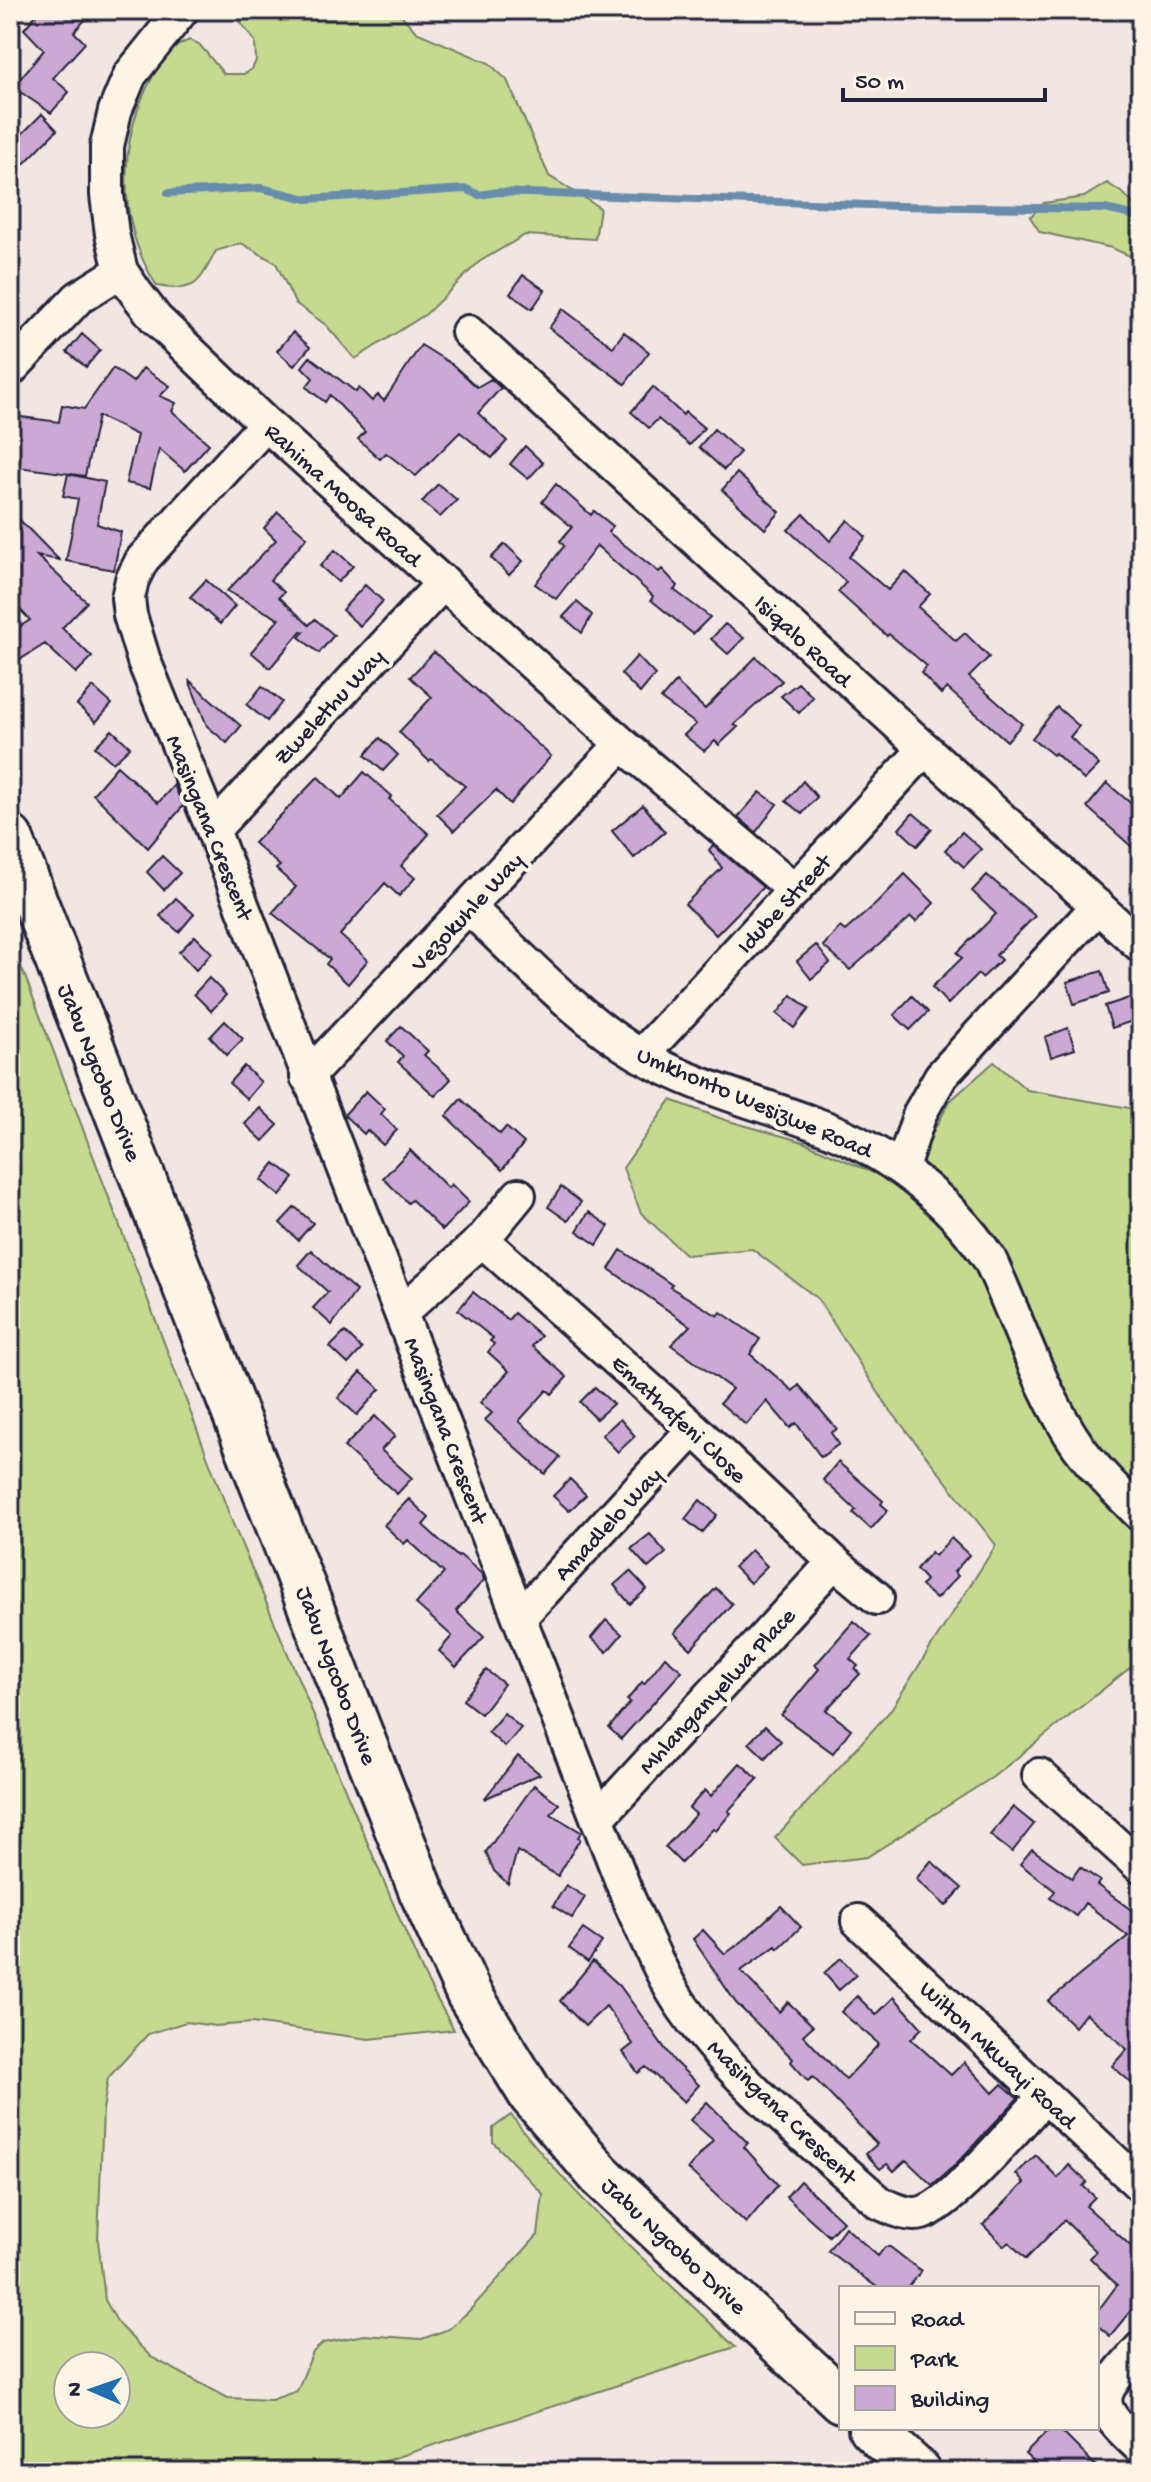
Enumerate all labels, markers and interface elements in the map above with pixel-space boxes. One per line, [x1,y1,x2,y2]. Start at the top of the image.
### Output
scale bar [843,52,1045,102]
text: 50 m [855,69,904,98]
street label: Rahima Moosa Road [257,418,428,576]
street label: Isiqalo Road [747,590,858,697]
street label: Zwelethu Way [269,644,392,773]
street label: Masingana Crescent [157,731,259,927]
street label: Vezokuhle Way [405,848,531,980]
street label: Idube Street [732,848,841,961]
street label: Jabu Ngcobo Drive [49,980,147,1167]
street label: Umkhonto Wesizwe Road [632,1041,877,1168]
street label: Masingana Crescent [395,1334,493,1531]
street label: Emathafeni Close [604,1350,752,1491]
street label: Amadlelo Way [549,1462,670,1588]
street label: Jabu Ngcobo Drive [287,1583,382,1770]
street label: Mhlanganyelwa Place [634,1603,804,1782]
street label: Wilton Mkwayi Road [912,1976,1083,2138]
street label: Masingana Crescent [700,2035,863,2194]
street label: Jabu Ngcobo Drive [594,2173,752,2323]
legend [839,2286,1099,2430]
text: Road [911,2307,965,2336]
text: Park [910,2347,959,2376]
north arrow [52,2350,132,2430]
text: N [63,2382,89,2397]
text: Building [910,2387,989,2416]

